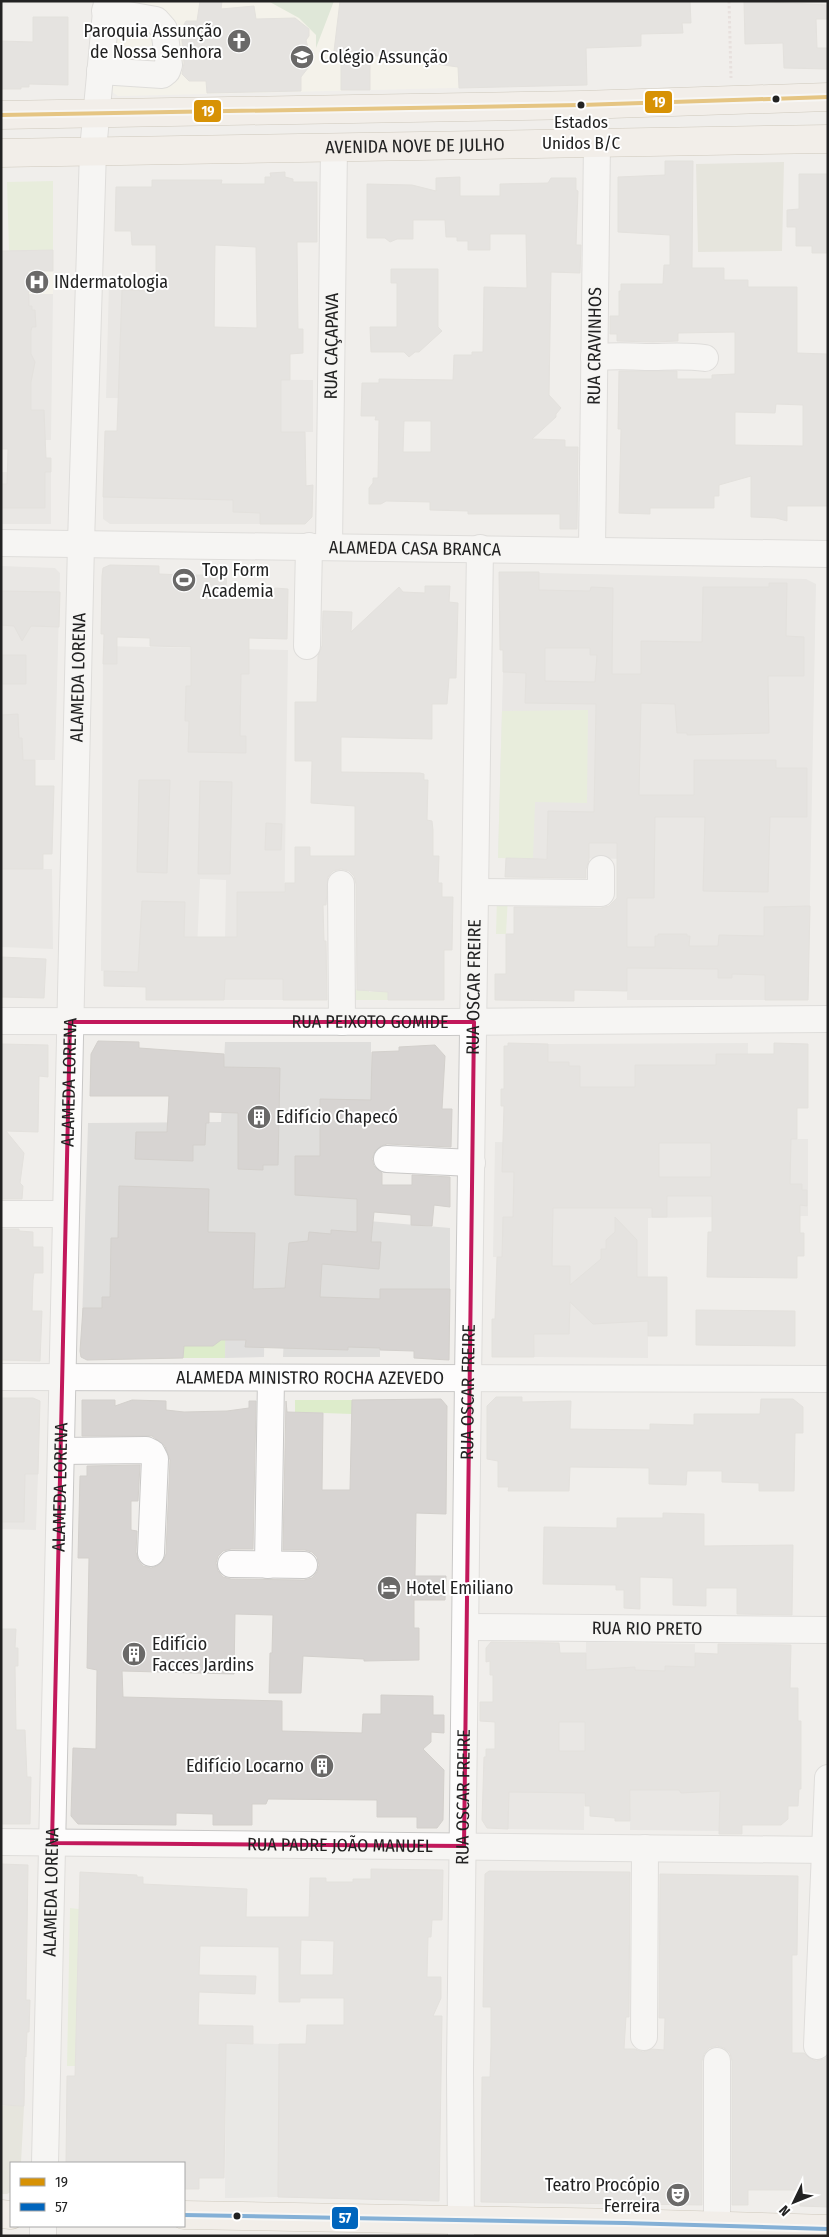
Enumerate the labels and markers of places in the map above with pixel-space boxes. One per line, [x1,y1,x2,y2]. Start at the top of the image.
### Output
place label: Paroquia Assunção de Nossa Senhora [83,20,222,63]
church icon: Paroquia Assunção de Nossa Senhora [226,28,252,54]
school or university icon: Colégio Assunção [289,44,315,70]
place label: Colégio Assunção [320,46,448,68]
unlabelled marker [771,94,781,104]
marker: Estados Unidos B/C [576,100,586,110]
place label: Estados Unidos B/C [542,112,620,154]
hospital icon: INdermatologia [24,269,50,295]
place label: INdermatologia [54,271,168,293]
place label: Top Form Academia [202,559,274,602]
sports icon: Top Form Academia [171,567,197,593]
building icon: Edifício Chapecó [246,1104,272,1130]
place label: Edifício Chapecó [276,1106,398,1128]
hotel icon: Hotel Emiliano [376,1575,402,1601]
place label: Hotel Emiliano [406,1577,514,1599]
place label: Edifício Facces Jardins [152,1633,254,1676]
building icon: Edifício Facces Jardins [121,1641,147,1667]
building icon: Edifício Locarno [309,1753,335,1779]
place label: Edifício Locarno [186,1755,304,1777]
place label: Teatro Procópio Ferreira [545,2174,660,2217]
theatre icon: Teatro Procópio Ferreira [665,2182,691,2208]
unlabelled marker [232,2211,242,2221]

